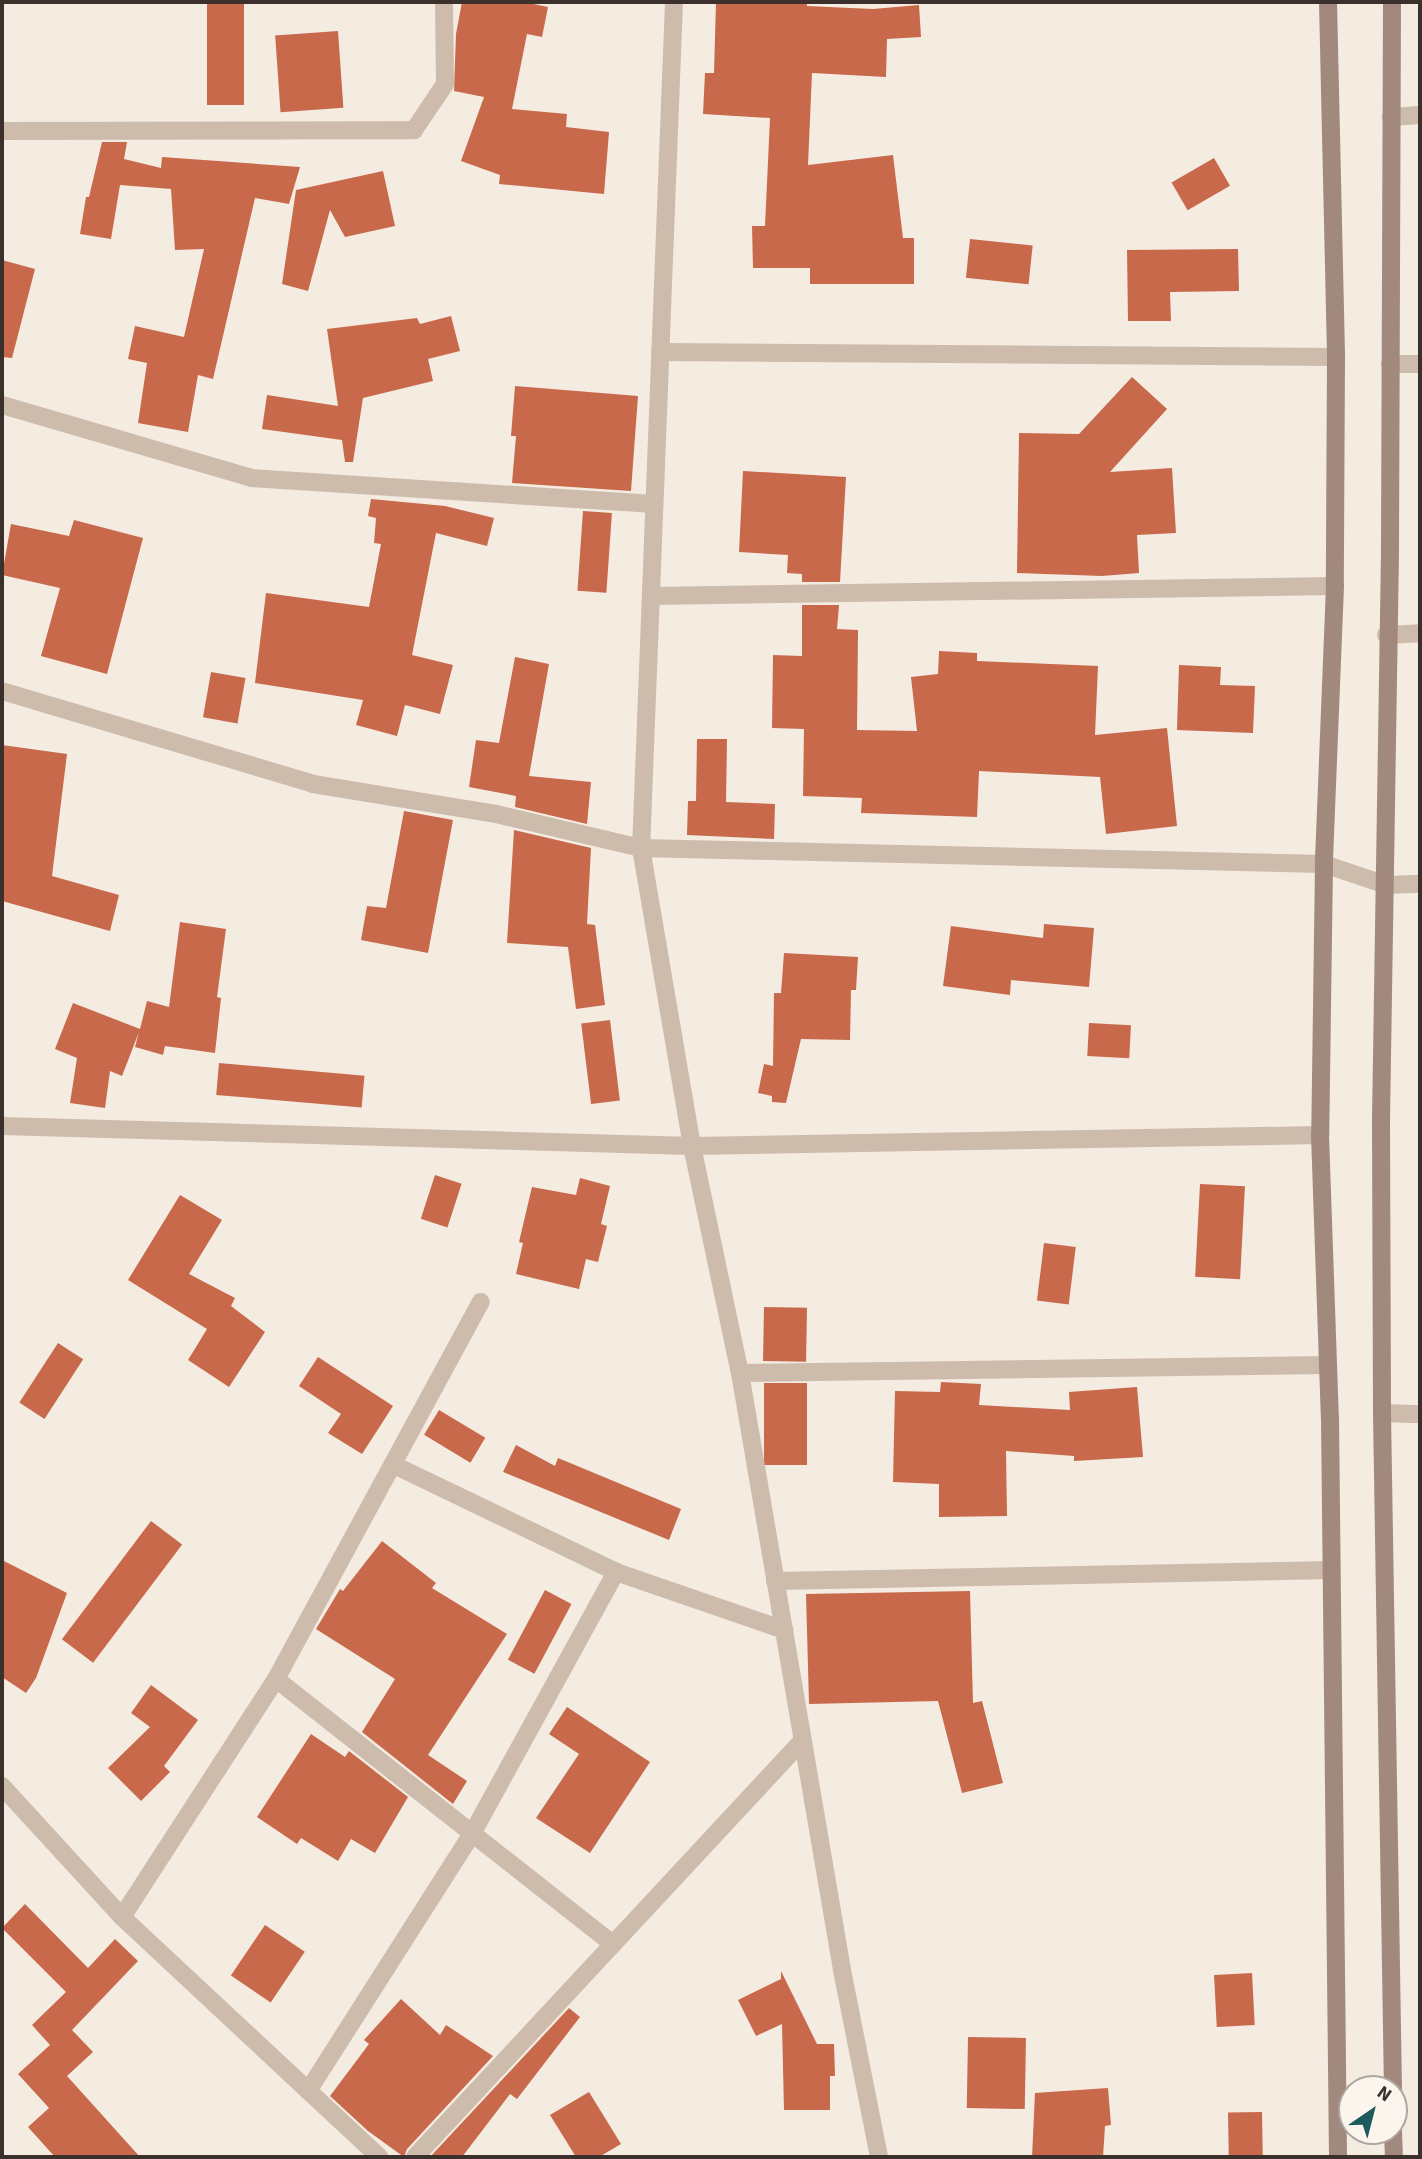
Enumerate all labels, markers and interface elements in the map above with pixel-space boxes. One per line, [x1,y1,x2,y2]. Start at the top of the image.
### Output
north arrow [1338,2075,1408,2145]
text: N [1371,2079,1397,2109]

